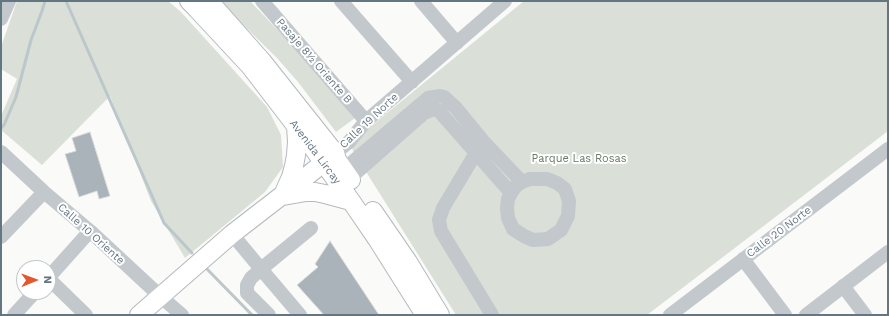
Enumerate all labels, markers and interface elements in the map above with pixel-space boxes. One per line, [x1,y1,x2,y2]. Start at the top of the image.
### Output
street label: Pasaje 8½ Oriente B [273,16,355,106]
street label: Calle 19 Norte [337,91,401,151]
street label: Avenida Lircay [287,117,343,187]
park label: Parque Las Rosas [532,152,626,166]
street label: Calle 10 Oriente [55,201,127,267]
street label: Calle 20 Norte [744,203,814,261]
north arrow [16,260,56,300]
text: N [41,276,54,284]

